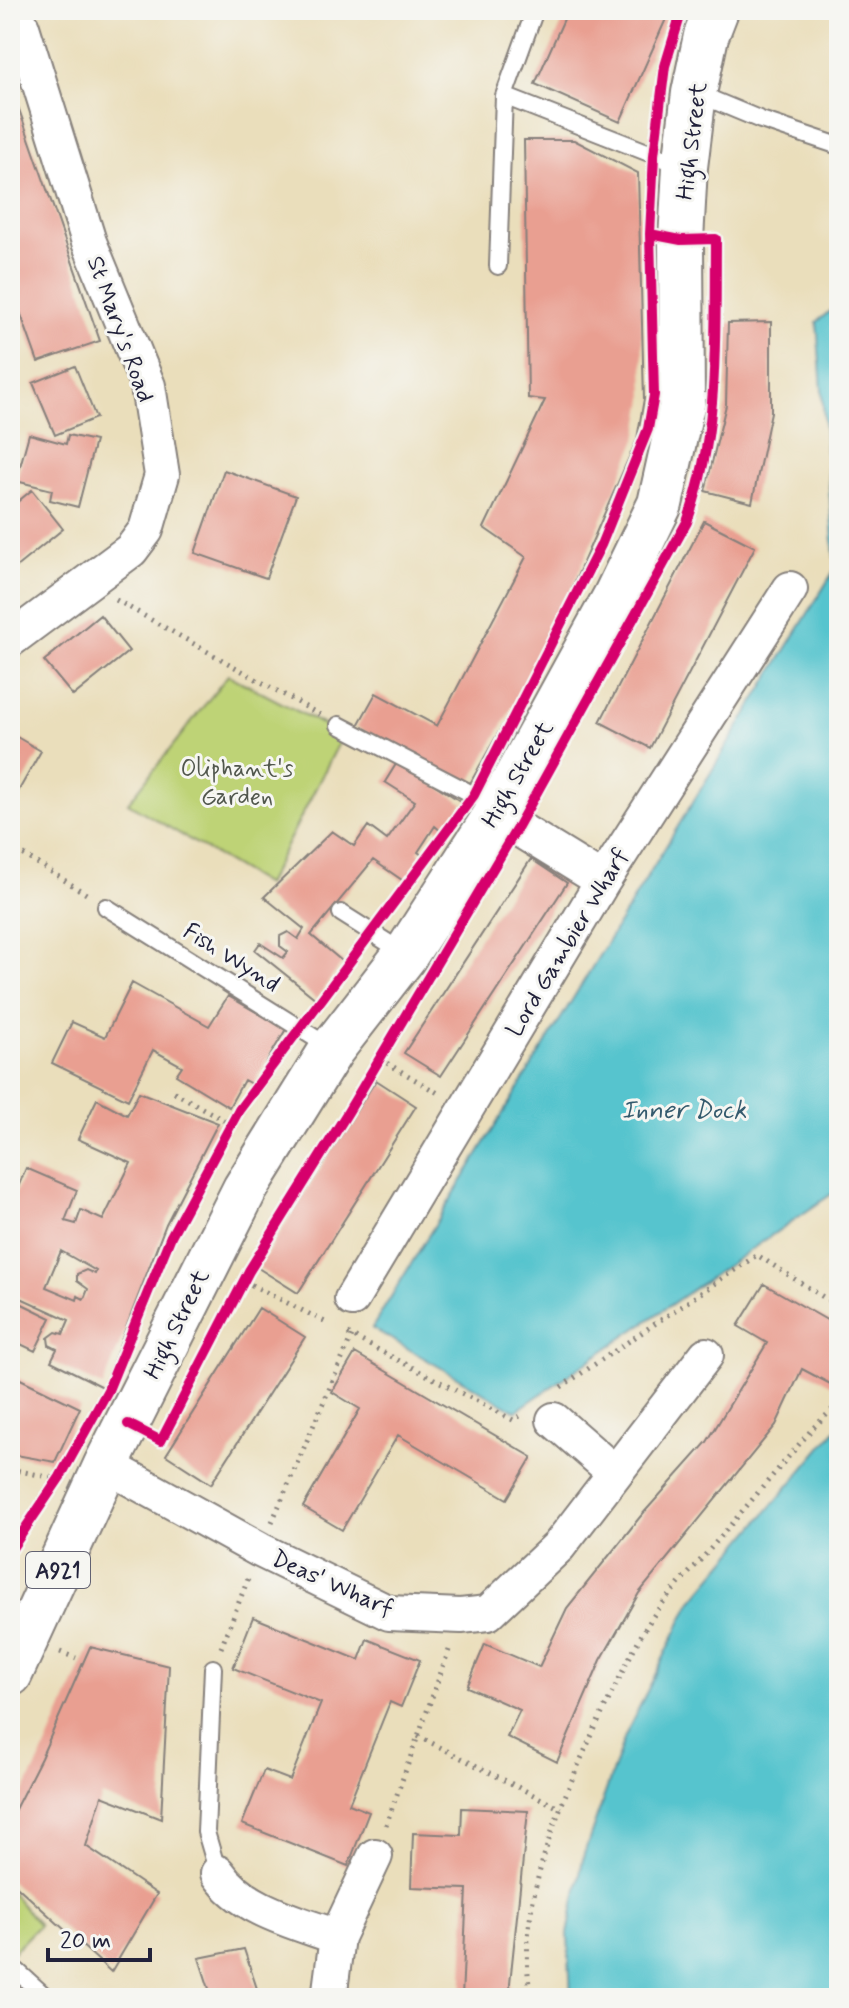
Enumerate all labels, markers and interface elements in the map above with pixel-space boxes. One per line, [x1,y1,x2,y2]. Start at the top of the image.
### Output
street label: High Street [670,81,718,202]
street label: St Mary's Road [79,252,160,407]
street label: High Street [475,716,564,835]
park label: Oliphant's Garden [181,754,294,813]
street label: Lord Gambier Wharf [500,843,637,1043]
street label: Fish Wynd [177,916,285,1000]
water label: Inner Dock [621,1094,747,1128]
street label: High Street [137,1265,220,1386]
street label: Deas' Wharf [267,1544,398,1625]
road number: A921 [26,1552,90,1588]
scale bar [48,1912,150,1962]
text: 20 m [60,1926,111,1957]

